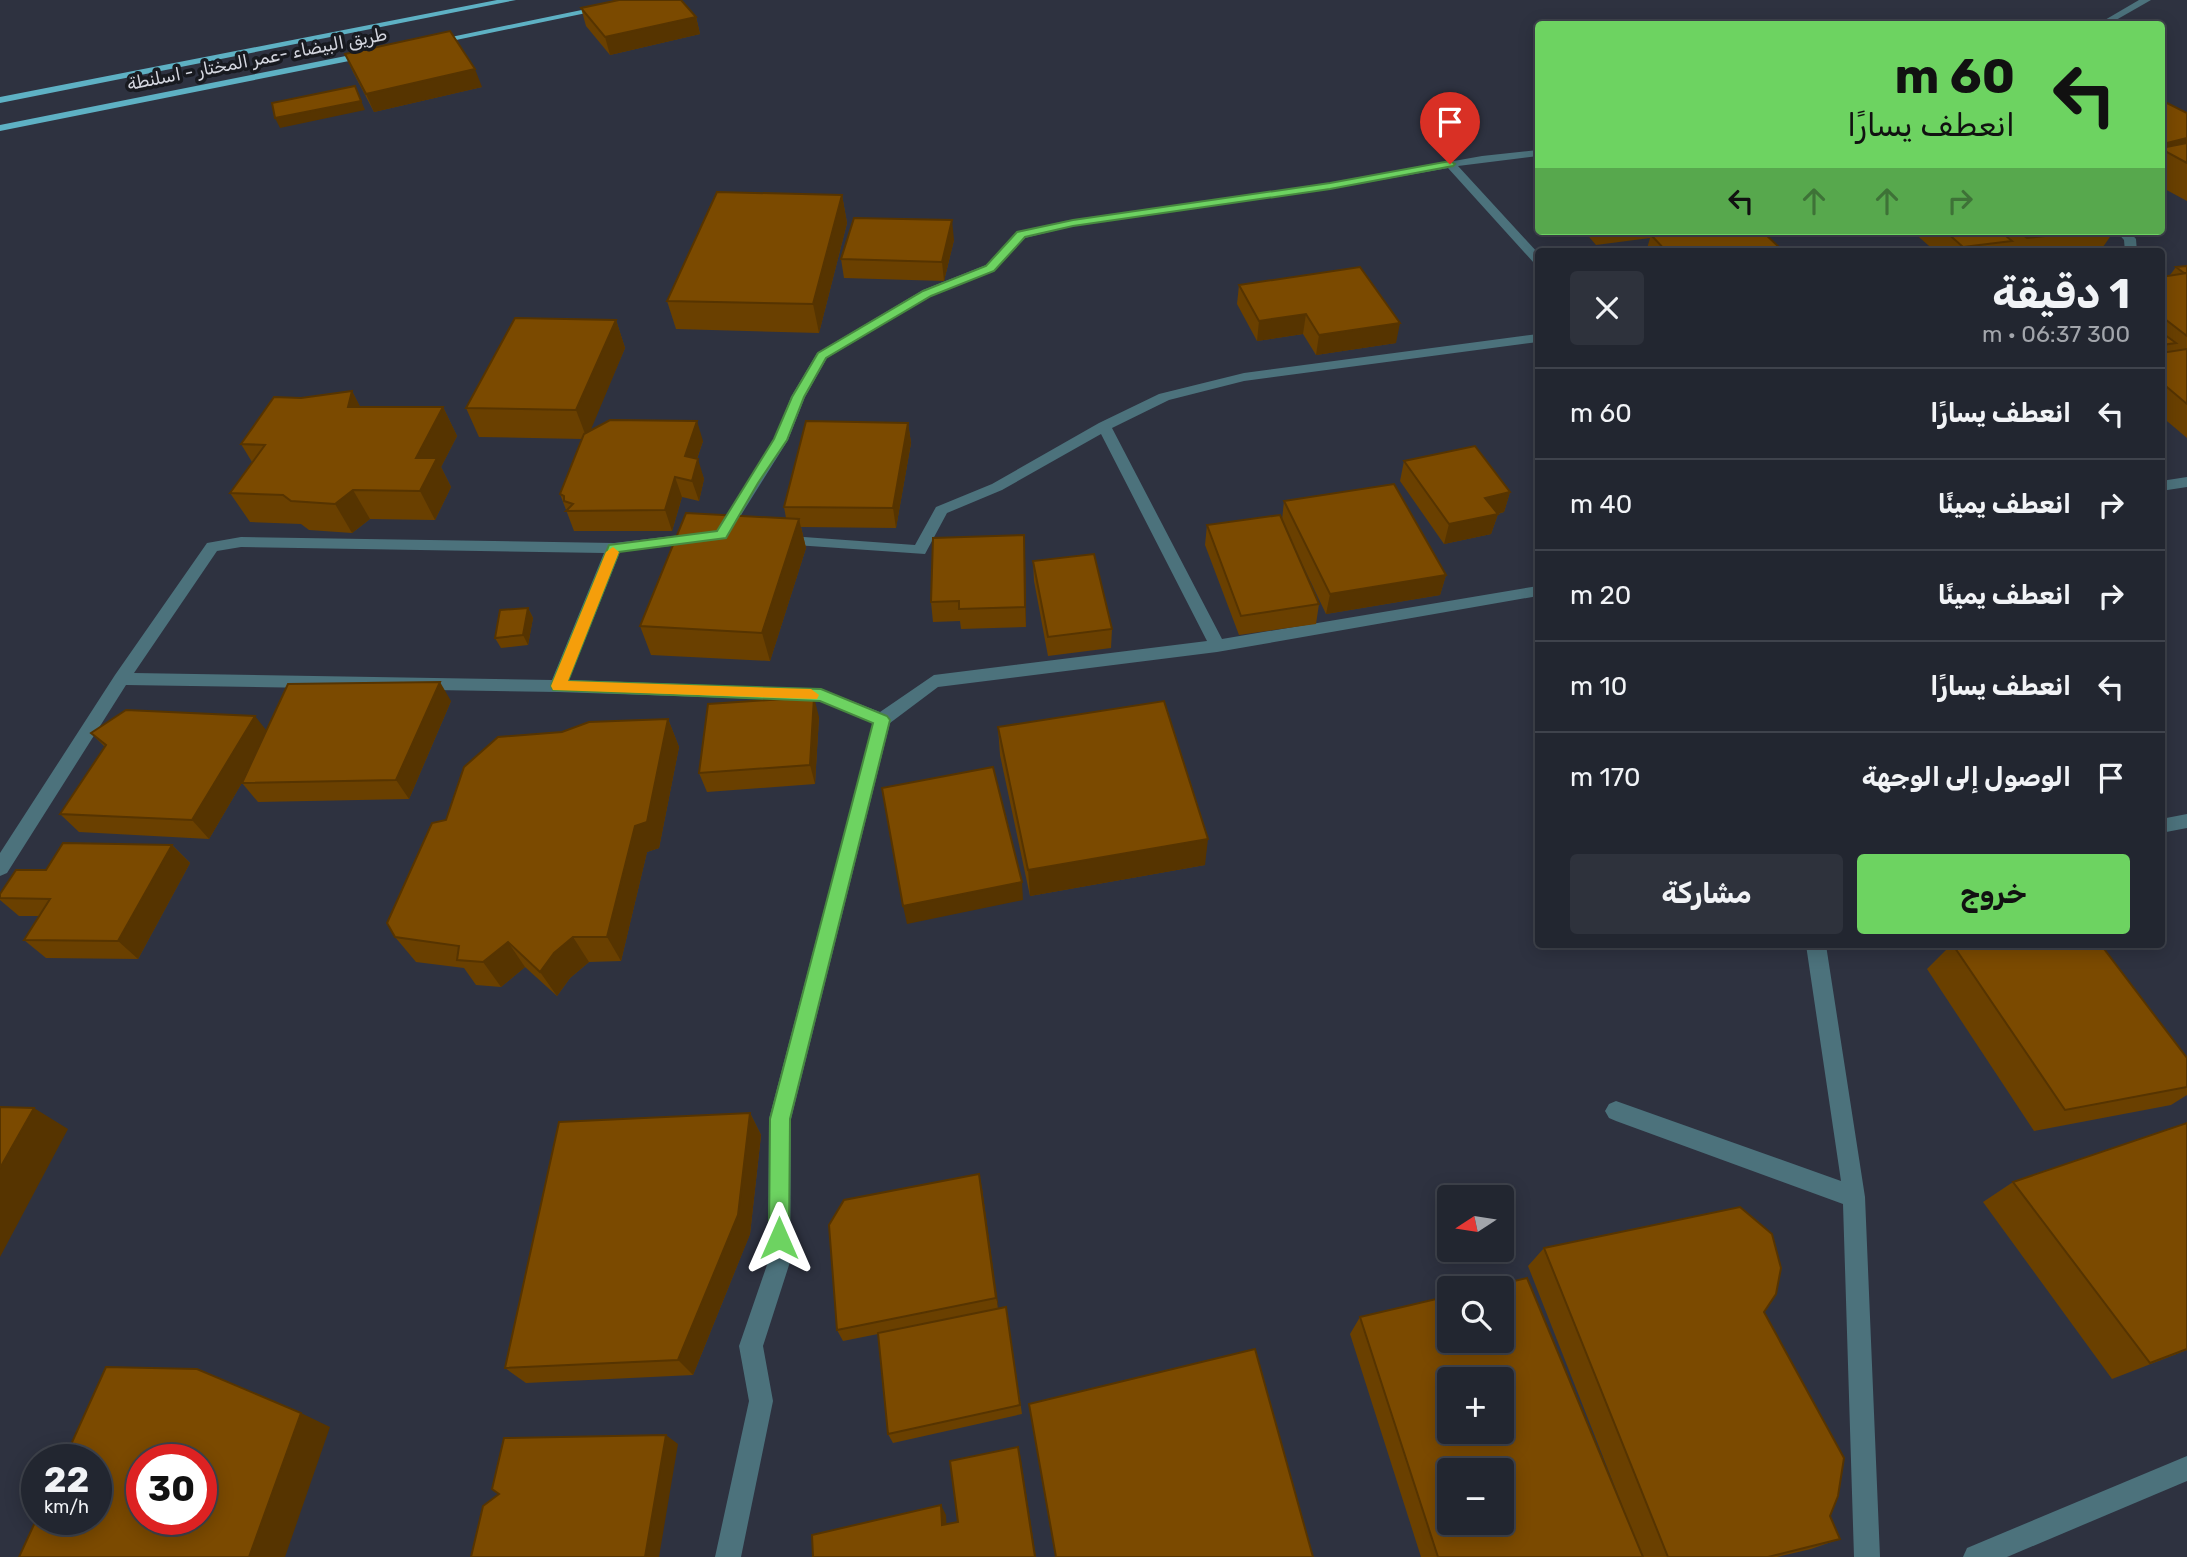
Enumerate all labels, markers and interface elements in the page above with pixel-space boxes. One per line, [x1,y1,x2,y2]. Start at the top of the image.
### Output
street label: طريق البيضاء -عمر المختار - اسلنطة [125,23,389,95]
text: 60 m [1894,47,2015,105]
icon: left [2039,49,2130,140]
pin [1420,92,1480,164]
icon: arrive [1431,103,1469,141]
text: انعطف يسارًا [1847,106,2015,144]
icon: left [1722,182,1760,220]
icon: ahead [1795,182,1833,220]
icon: ahead [1868,182,1906,220]
icon: right [1941,182,1979,220]
text: 1 دقيقة [1992,269,2130,319]
button: close [1570,271,1644,345]
text: 300 m · 06:37 [1982,320,2130,348]
icon: left [2092,395,2130,433]
text: 60 m [1570,398,1632,429]
text: انعطف يسارًا [1930,398,2071,429]
icon: right [2092,486,2130,524]
text: 40 m [1570,489,1632,520]
text: انعطف يمينًا [1938,489,2071,520]
icon: right [2092,577,2130,615]
text: 20 m [1570,580,1631,611]
text: انعطف يمينًا [1938,580,2071,611]
icon: left [2092,668,2130,706]
text: 10 m [1570,671,1627,702]
text: انعطف يسارًا [1930,671,2071,702]
icon: arrive [2092,759,2130,797]
text: 170 m [1570,762,1640,793]
text: الوصول إلى الوجهة [1862,762,2071,793]
button: مشاركة [1570,854,1843,934]
button: خروج [1857,854,2130,934]
north arrow [1437,1185,1514,1262]
map controls [1437,1185,1514,1535]
position arrow [742,1201,816,1275]
button: search [1437,1276,1514,1353]
button: + [1437,1367,1514,1444]
speed limit sign: 30 [126,1444,217,1535]
button: − [1437,1458,1514,1535]
text: 22 [44,1459,89,1501]
text: km/h [44,1496,89,1518]

